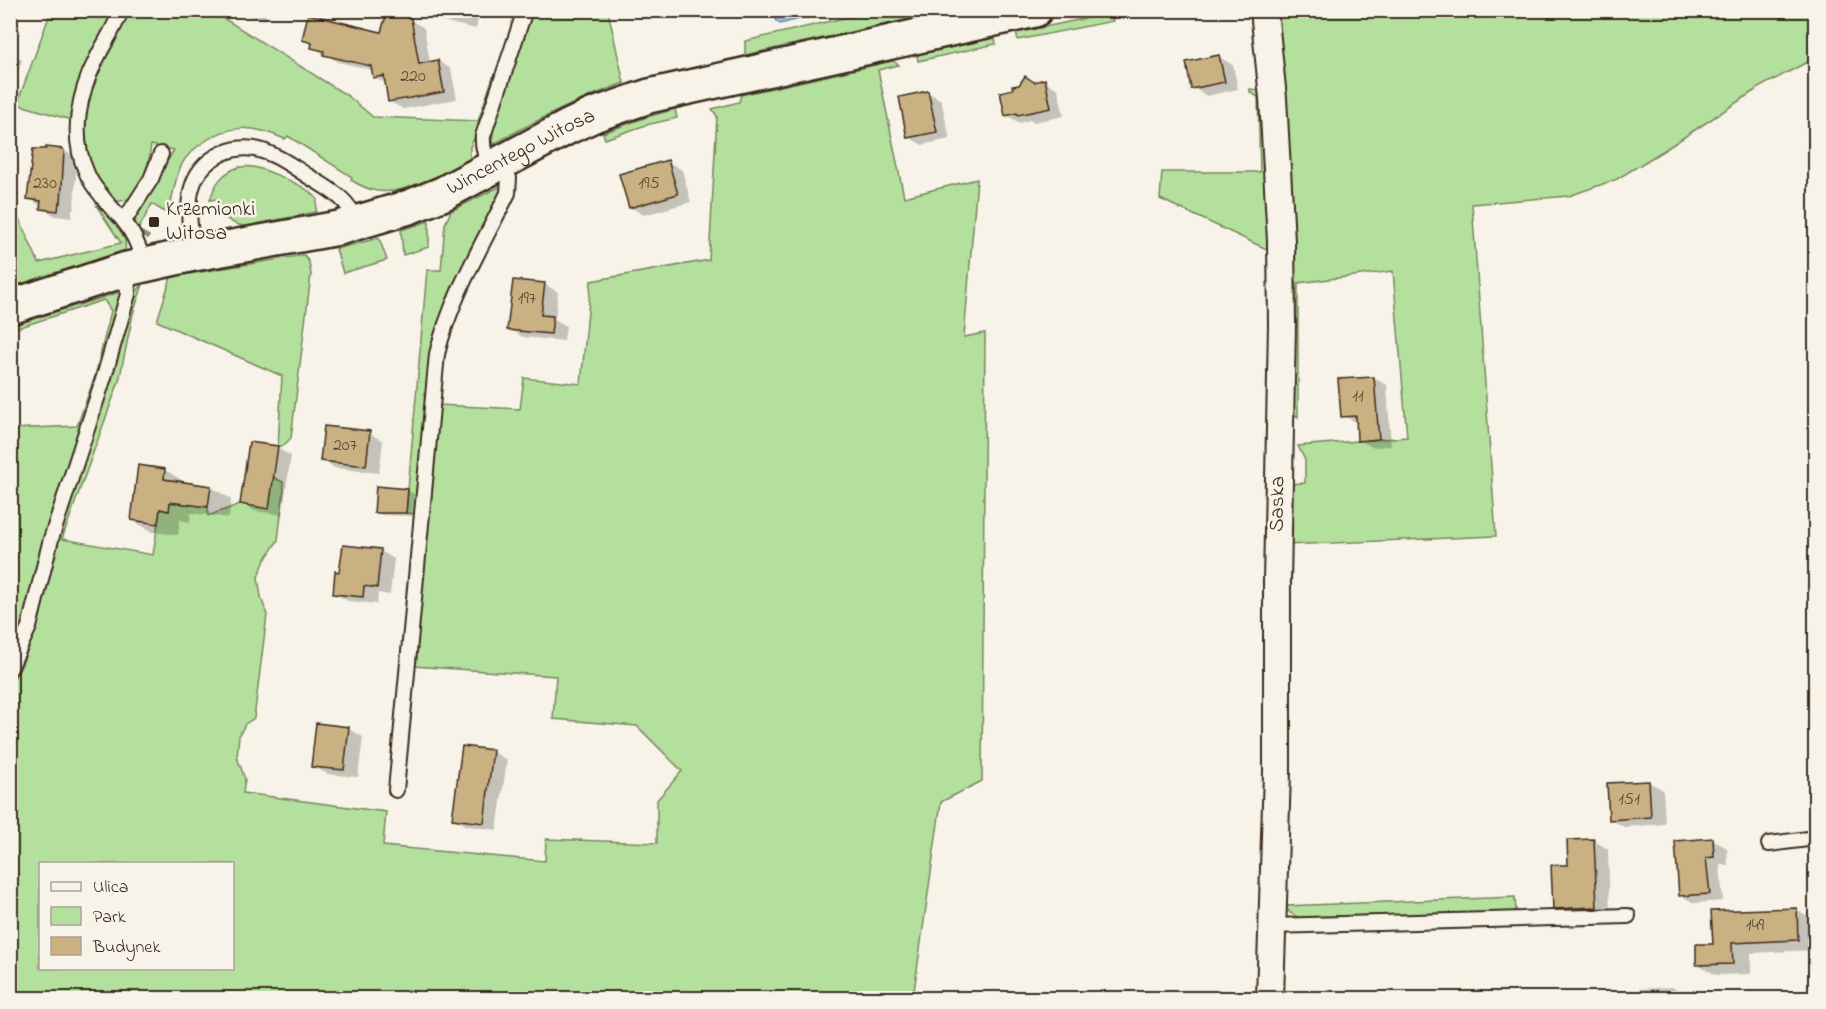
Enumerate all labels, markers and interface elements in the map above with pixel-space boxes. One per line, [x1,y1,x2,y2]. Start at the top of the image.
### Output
house number: 220 [400,64,426,90]
street label: Wincentego Witosa [442,101,600,204]
house number: 230 [33,171,57,197]
house number: 195 [638,171,660,197]
place label: Krzemionki Witosa [166,195,255,249]
marker: Krzemionki Witosa [147,215,161,229]
house number: 197 [518,286,537,312]
house number: 11 [1352,384,1364,410]
house number: 207 [333,433,358,459]
street label: Saska [1263,476,1293,532]
house number: 151 [1618,787,1640,813]
legend [39,862,234,970]
text: Ulica [93,875,128,901]
text: Park [93,905,126,931]
house number: 149 [1746,913,1765,939]
text: Budynek [92,935,160,961]

